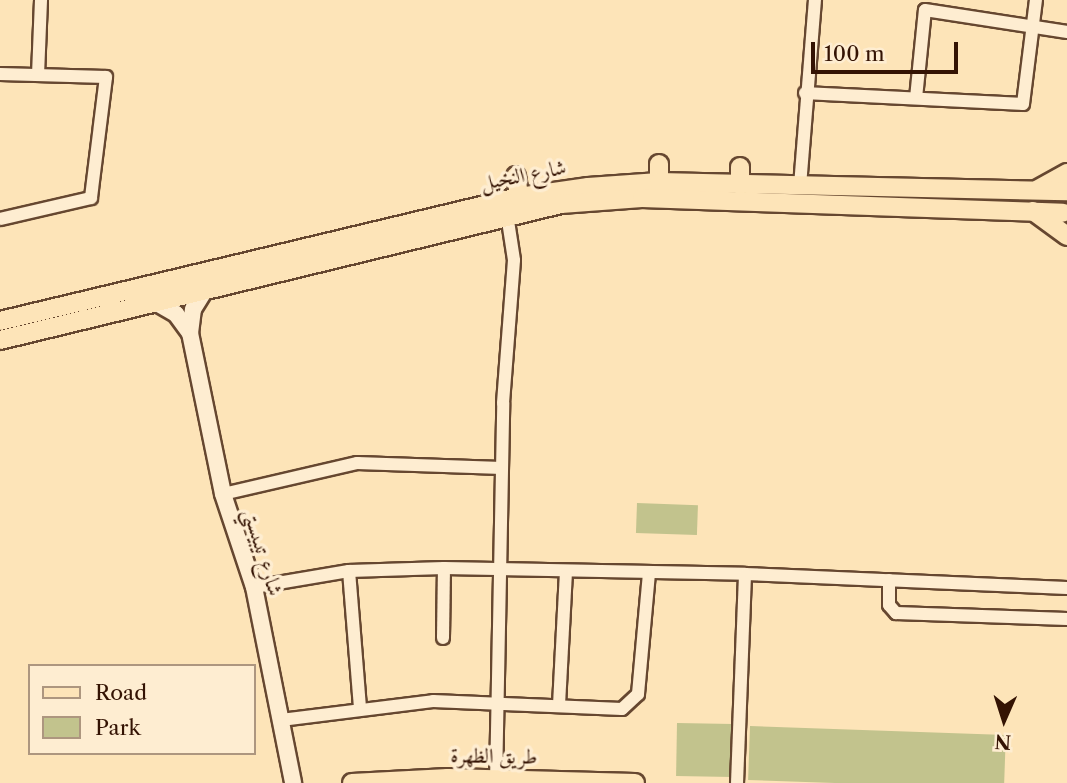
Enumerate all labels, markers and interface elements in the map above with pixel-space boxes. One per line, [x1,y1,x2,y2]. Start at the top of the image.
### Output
scale bar [815,28,962,72]
text: 100 m [824,41,885,66]
street label: شارع النخيل [478,154,568,196]
street label: شارع تيبيستي [238,505,288,599]
legend [28,664,256,755]
text: Road [95,680,147,705]
north arrow [969,685,1039,755]
text: Park [95,715,141,740]
text: N [994,730,1012,753]
street label: طريق الظهرة [450,743,538,769]

